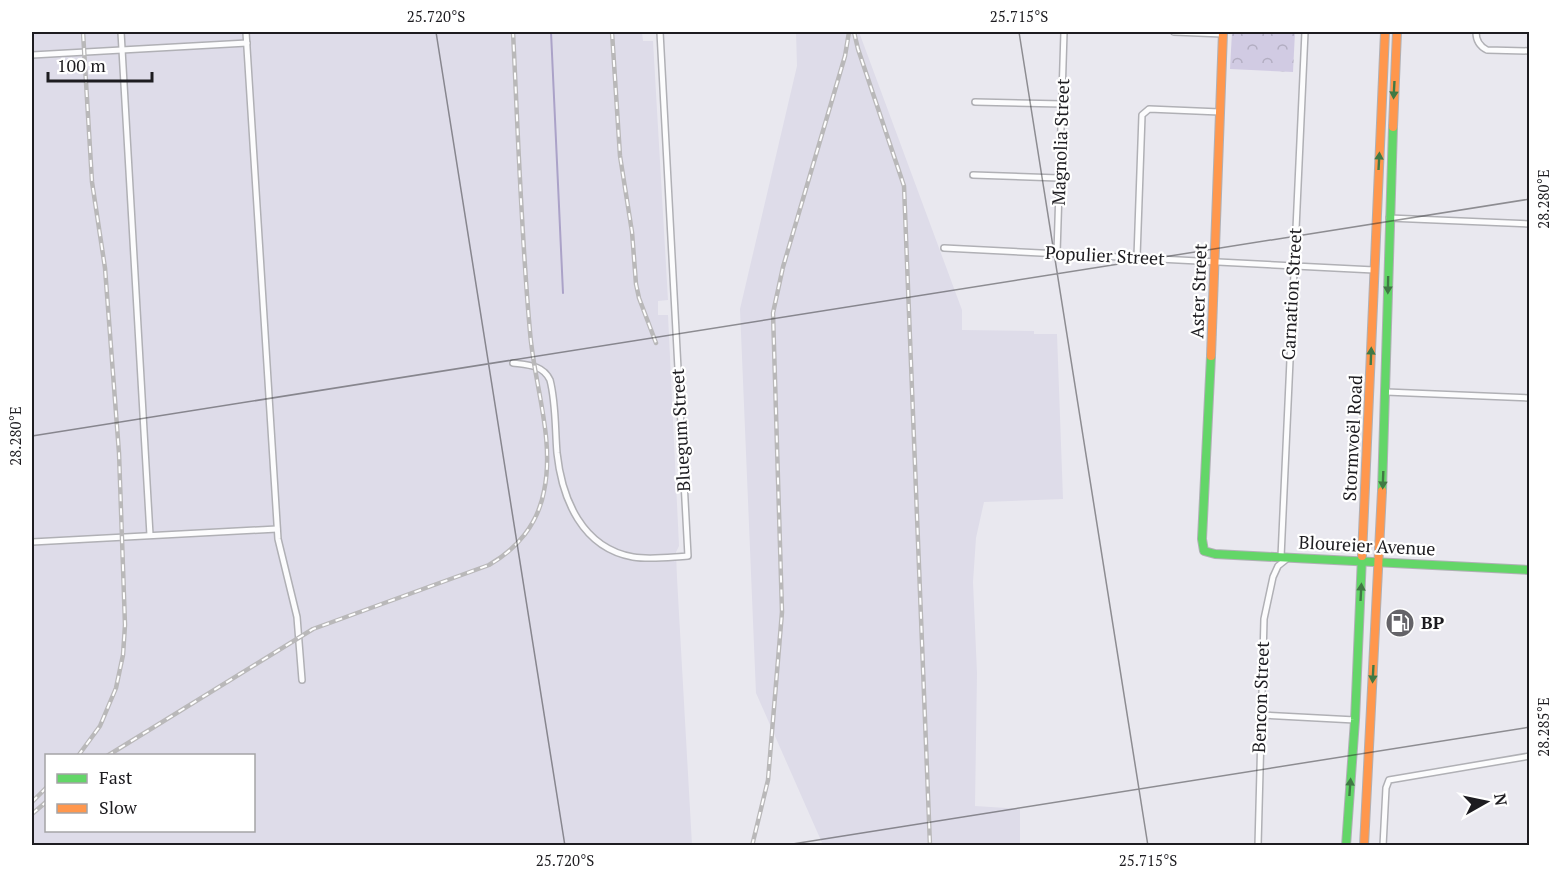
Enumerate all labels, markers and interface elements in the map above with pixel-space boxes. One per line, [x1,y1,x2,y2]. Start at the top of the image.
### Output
text: 25.720°S [407,6,465,26]
text: 25.715°S [990,6,1048,26]
scale bar [48,45,152,83]
text: 100 m [57,53,106,77]
street label: Magnolia Street [1046,78,1074,206]
one-way arrow [1390,80,1399,99]
one-way arrow [1375,151,1384,170]
text: 28.280°E [1533,169,1553,229]
street label: Carnation Street [1276,227,1306,361]
street label: Populier Street [1045,240,1166,270]
street label: Aster Street [1184,243,1212,339]
one-way arrow [1384,275,1393,294]
one-way arrow [1367,346,1376,365]
street label: Bluegum Street [665,367,695,492]
street label: Stormvoël Road [1337,374,1367,502]
text: 28.280°E [5,406,25,466]
one-way arrow [1378,470,1387,489]
street label: Bloureier Avenue [1298,529,1436,561]
one-way arrow [1356,583,1365,602]
fuel station icon: BP [1384,607,1416,639]
place label: BP [1421,610,1445,634]
street label: Bencon Street [1246,640,1274,753]
one-way arrow [1369,665,1378,684]
text: 28.285°E [1533,697,1553,757]
legend [45,754,255,832]
text: Fast [99,765,133,789]
north arrow [1456,772,1516,832]
one-way arrow [1345,778,1355,797]
text: N [1489,792,1513,807]
text: Slow [99,795,138,819]
text: 25.720°S [536,850,594,870]
text: 25.715°S [1119,850,1177,870]

